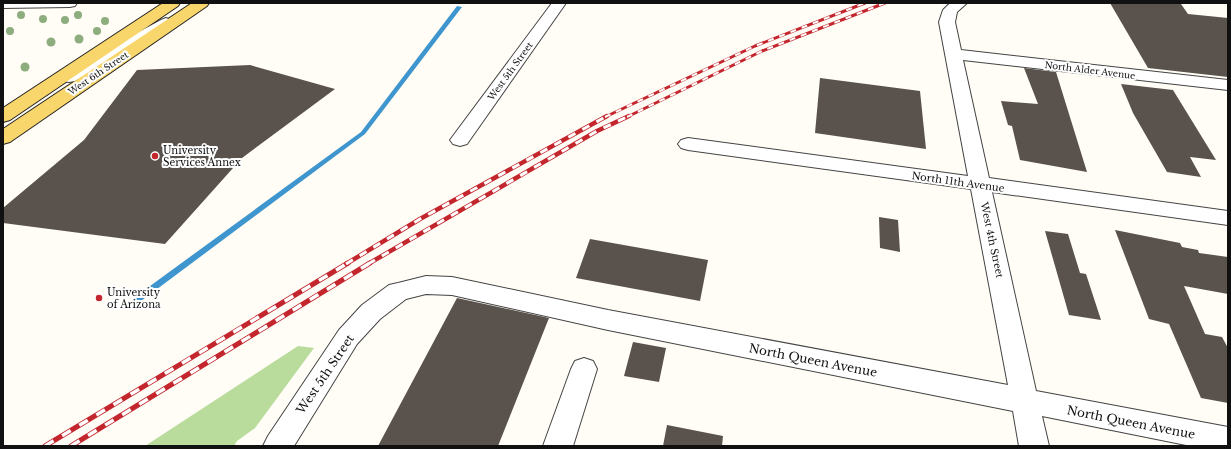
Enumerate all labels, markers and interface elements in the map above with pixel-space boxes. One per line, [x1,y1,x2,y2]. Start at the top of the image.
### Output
street label: West 5th Street [485,39,535,103]
street label: West 6th Street [65,48,131,98]
street label: North Alder Avenue [1044,59,1136,81]
place label: University Services Annex [163,144,241,169]
marker: University Services Annex [150,151,160,161]
street label: North 11th Avenue [911,169,1006,195]
street label: West 4th Street [977,200,1006,279]
place label: University of Arizona [107,286,161,311]
marker: University of Arizona [94,293,104,303]
street label: West 5th Street [292,331,357,417]
street label: North Queen Avenue [748,340,879,380]
street label: North Queen Avenue [1066,402,1197,442]

